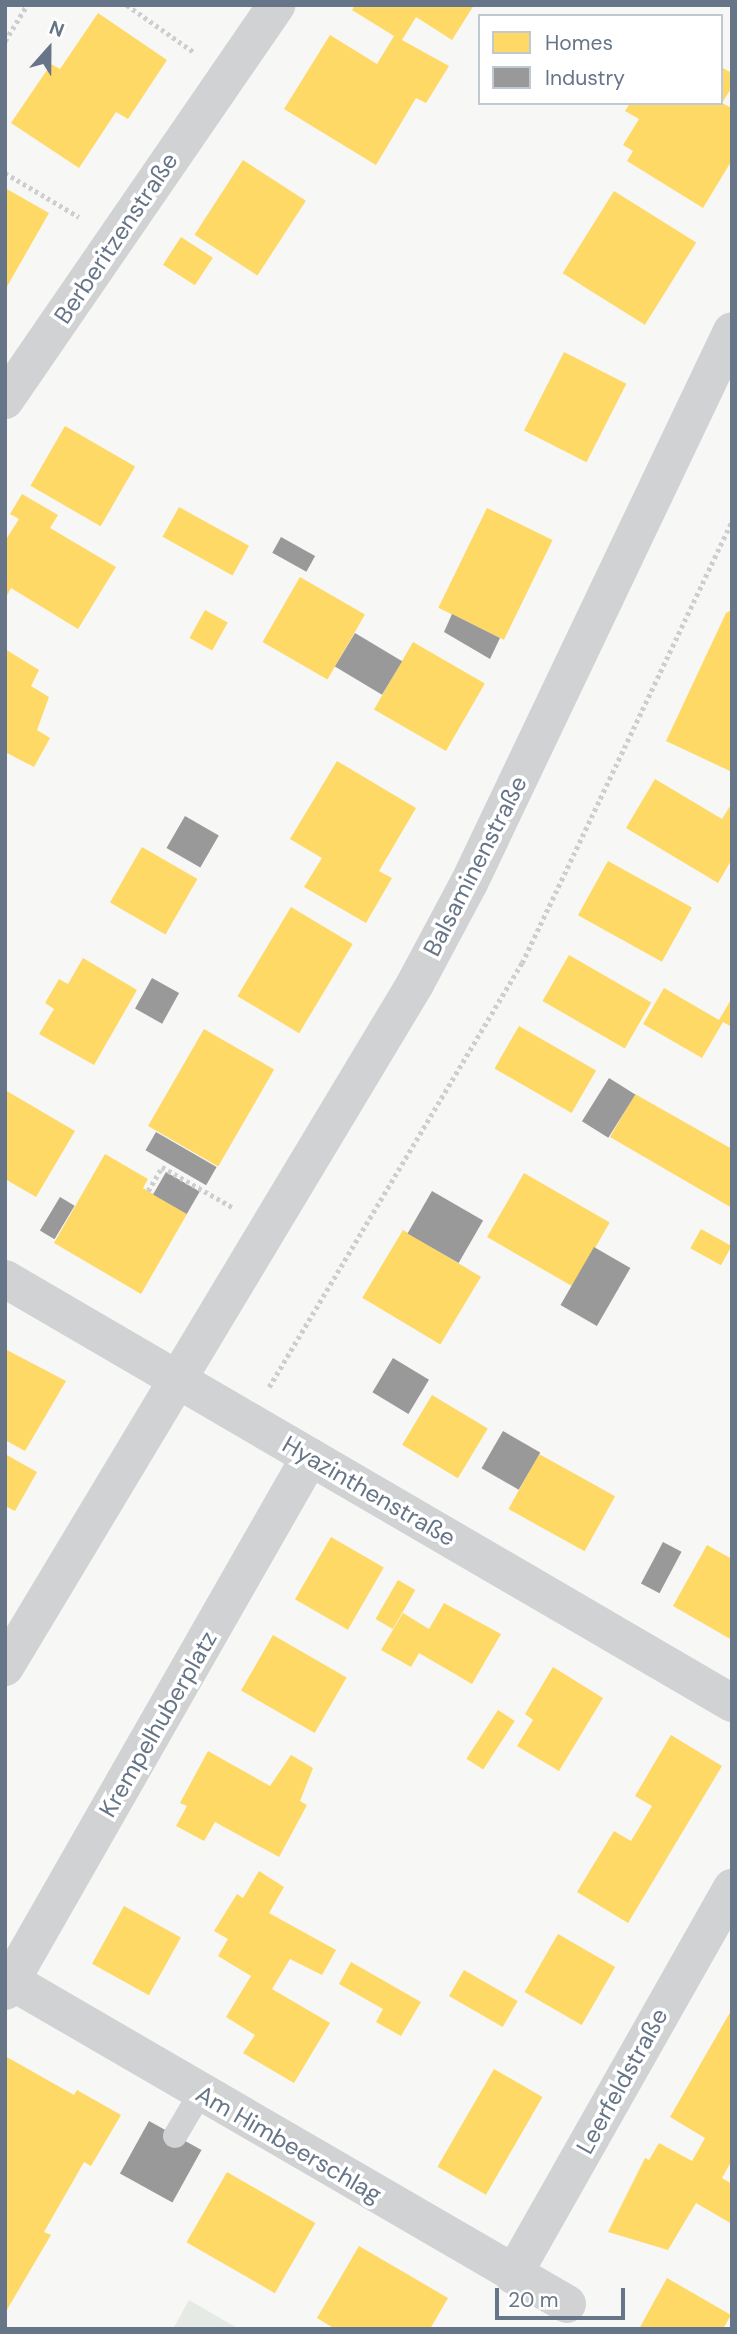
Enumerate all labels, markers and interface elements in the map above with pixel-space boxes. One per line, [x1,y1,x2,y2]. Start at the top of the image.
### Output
north arrow [14,14,84,84]
legend [478,14,723,105]
text: N [46,15,68,43]
text: Homes [545,29,613,57]
text: Industry [545,64,625,92]
street label: Berberitzenstraße [48,147,184,329]
street label: Balsaminenstraße [417,771,533,961]
street label: Hyazinthenstraße [277,1430,461,1552]
street label: Krempelhuberplatz [93,1626,223,1822]
street label: Leerfeldstraße [570,2003,674,2159]
street label: Am Himbeerschlag [191,2079,387,2209]
scale bar [499,2274,628,2318]
text: 20 m [508,2286,559,2314]

